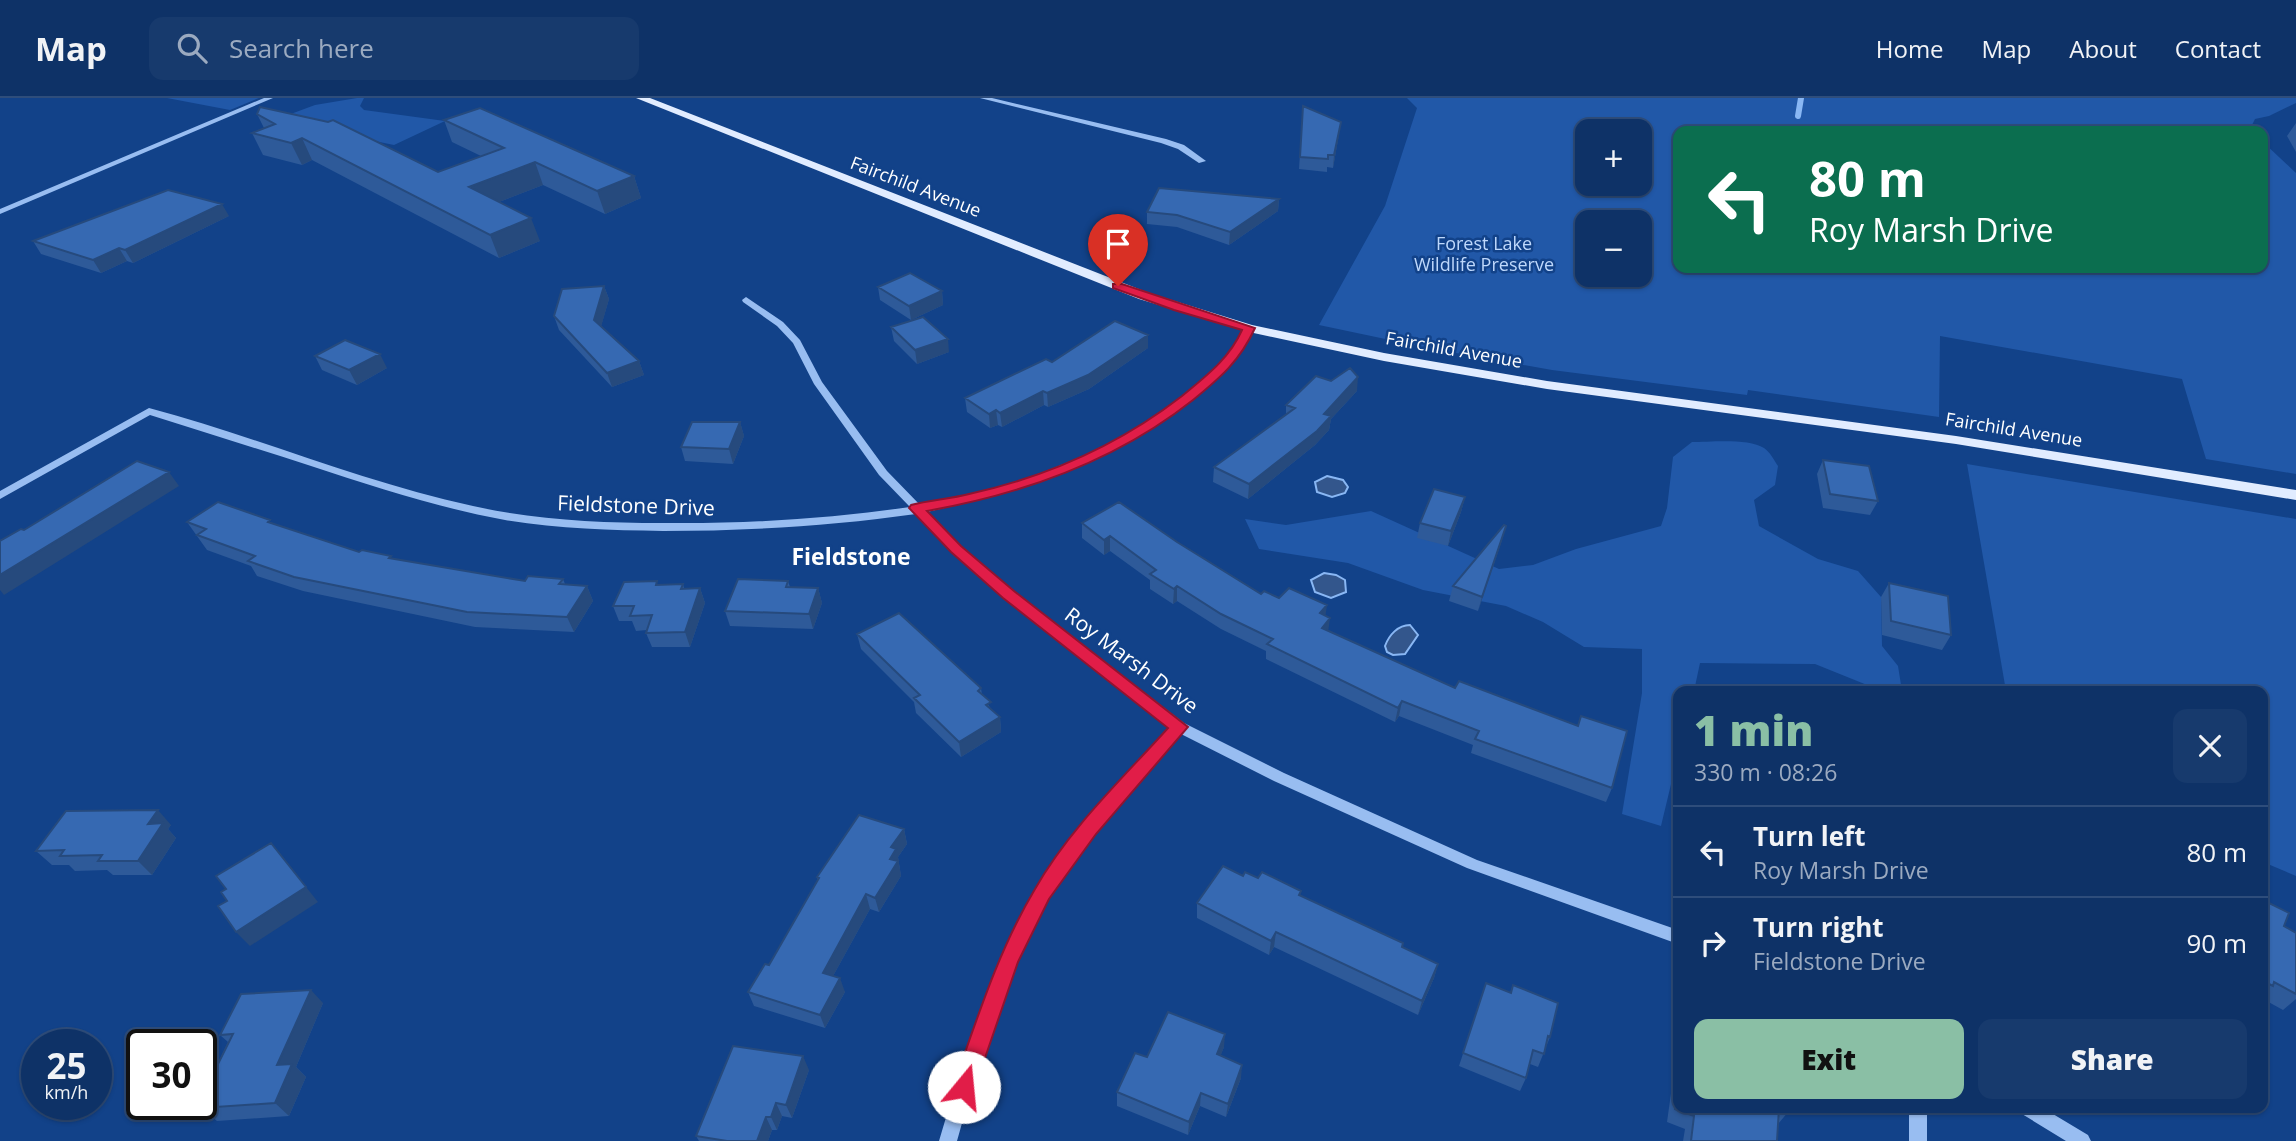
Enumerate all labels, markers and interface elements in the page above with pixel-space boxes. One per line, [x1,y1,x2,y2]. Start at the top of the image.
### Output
search box [149,17,639,80]
text: Map [35,26,107,71]
icon: search [173,29,211,67]
text: Search here [229,30,374,66]
text: Home [1876,32,1944,65]
text: Map [1982,32,2031,65]
text: About [2069,32,2137,65]
text: Contact [2175,32,2261,65]
map controls [1575,119,1652,287]
button: + [1575,119,1652,196]
text: 80 m [1809,145,1926,211]
street label: Fairchild Avenue [847,150,985,222]
icon: left [1694,154,1785,245]
text: Roy Marsh Drive [1809,208,2054,251]
button: − [1575,210,1652,287]
pin [1088,214,1148,286]
icon: arrive [1099,225,1137,263]
park label: Forest Lake Wildlife Preserve [1414,231,1554,276]
street label: Fairchild Avenue [1384,325,1524,373]
street label: Fairchild Avenue [1944,406,2084,452]
street label: Fieldstone Drive [557,488,715,522]
district label: Fieldstone [791,540,911,572]
street label: Roy Marsh Drive [1060,601,1204,719]
text: 1 min [1694,701,1813,758]
button: close [2173,709,2247,783]
text: 330 m · 08:26 [1694,756,1837,788]
text: Turn left [1753,818,1865,854]
icon: left [1694,833,1732,871]
text: 80 m [2186,834,2247,870]
text: Roy Marsh Drive [1753,854,1929,886]
text: Turn right [1753,909,1884,945]
icon: right [1694,924,1732,962]
text: 90 m [2186,925,2247,961]
text: Fieldstone Drive [1753,945,1926,977]
button: Exit [1694,1019,1964,1099]
button: Share [1978,1019,2247,1099]
speed limit sign: 30 [126,1029,217,1120]
text: 25 [46,1042,87,1089]
position arrow [927,1050,1001,1124]
text: km/h [45,1080,88,1104]

